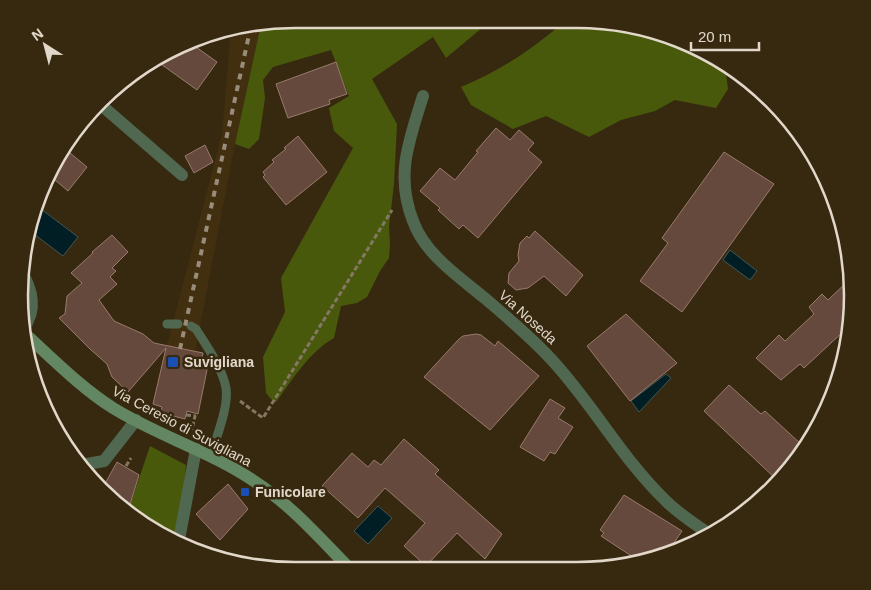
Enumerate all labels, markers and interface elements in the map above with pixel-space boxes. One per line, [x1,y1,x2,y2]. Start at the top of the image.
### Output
north arrow [20,20,70,70]
scale bar [691,20,758,52]
text: N [29,25,46,44]
text: 20 m [698,28,731,45]
street label: Via Noseda [496,287,560,347]
place label: Suvigliana [184,354,254,370]
marker: Suvigliana [166,355,180,369]
street label: Via Ceresio di Suvigliana [110,382,255,470]
place label: Funicolare [255,484,326,500]
marker: Funicolare [239,486,251,498]

